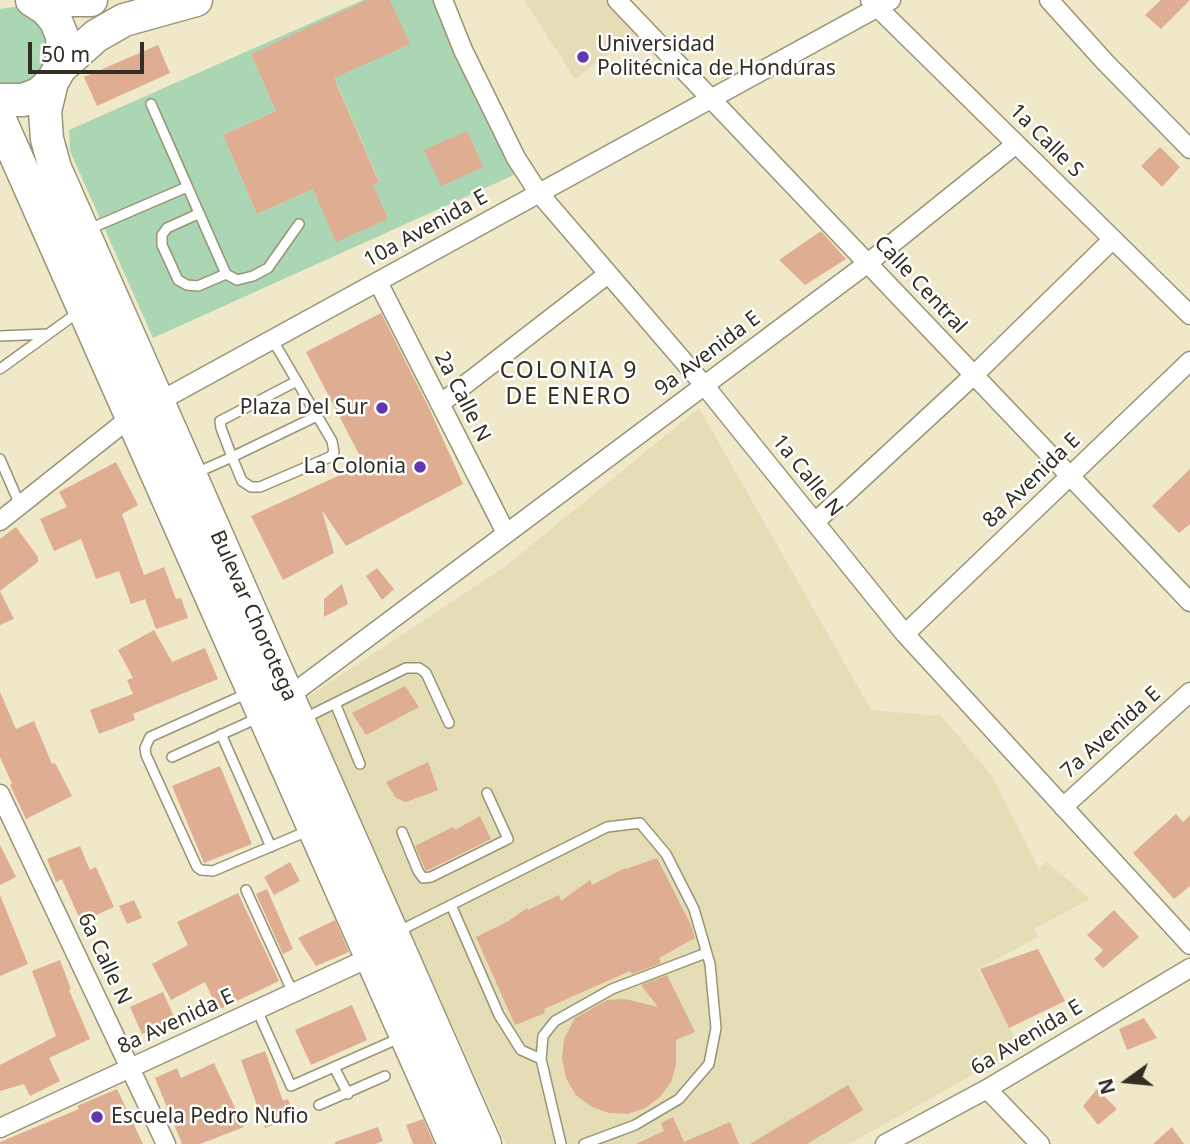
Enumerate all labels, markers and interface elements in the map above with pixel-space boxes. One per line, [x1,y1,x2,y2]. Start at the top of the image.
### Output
scale bar [32,28,147,72]
place label: Universidad Politécnica de Honduras [597,32,836,82]
text: 50 m [41,40,90,68]
marker: Universidad Politécnica de Honduras [575,49,591,65]
street label: 1a Calle S [1004,99,1088,183]
street label: 10a Avenida E [360,185,492,273]
street label: Calle Central [868,231,972,339]
street label: 9a Avenida E [650,306,766,402]
street label: 2a Calle N [428,347,496,447]
district label: COLONIA 9 DE ENERO [501,357,637,411]
place label: Plaza Del Sur [240,395,368,421]
marker: Plaza Del Sur [374,400,390,416]
street label: 8a Avenida E [978,428,1086,534]
street label: 1a Calle N [766,430,848,522]
place label: La Colonia [303,454,406,480]
marker: La Colonia [412,459,428,475]
street label: Bulevar Chorotega [204,527,302,705]
street label: 7a Avenida E [1056,682,1166,784]
street label: 6a Calle N [72,909,136,1009]
street label: 8a Avenida E [114,984,238,1060]
street label: 6a Avenida E [967,995,1087,1081]
north arrow [1092,1046,1162,1116]
text: N [1092,1076,1121,1097]
place label: Escuela Pedro Nufio [111,1104,308,1130]
marker: Escuela Pedro Nufio [89,1109,105,1125]

